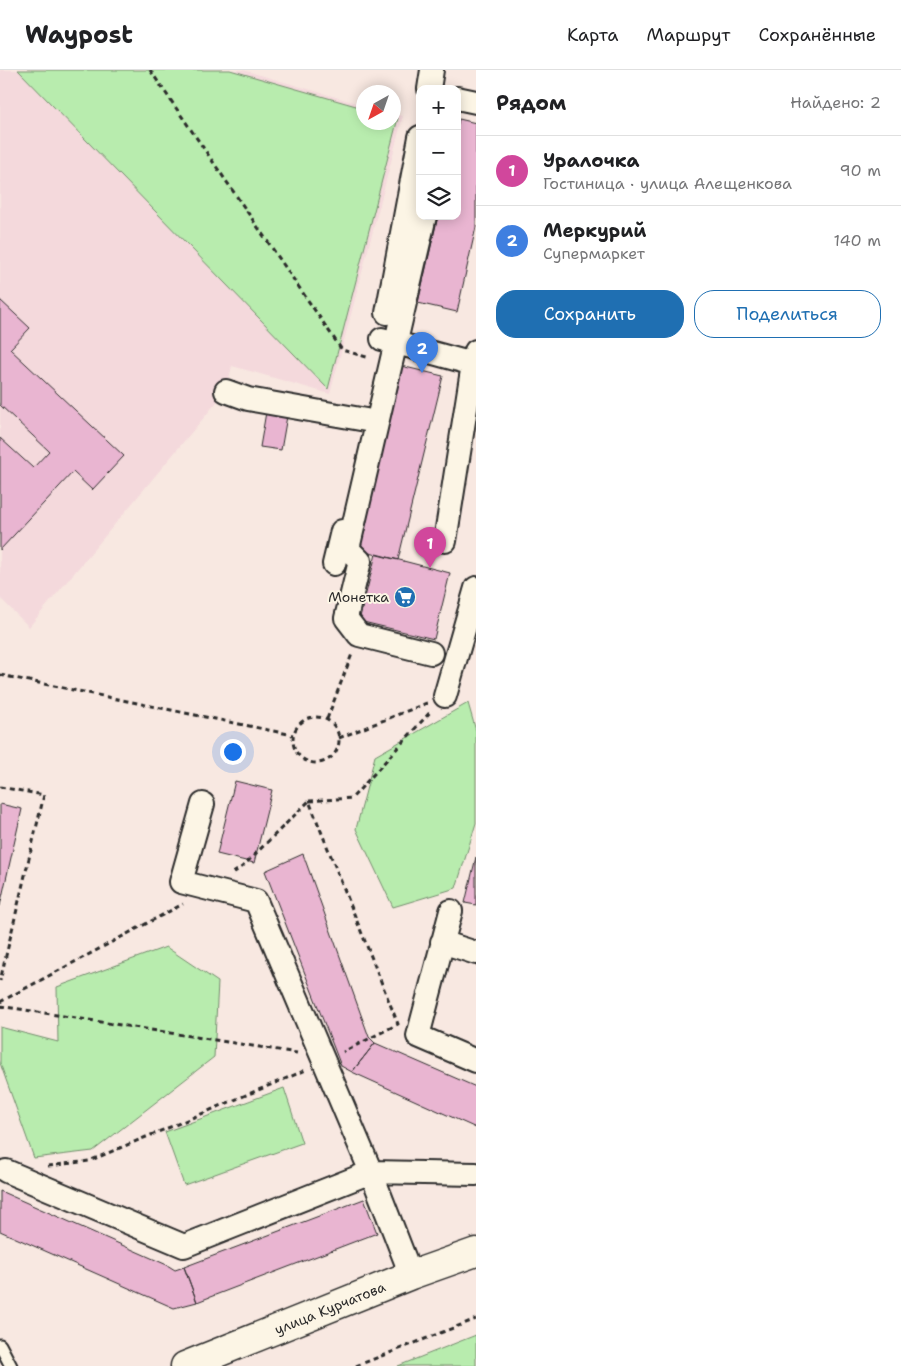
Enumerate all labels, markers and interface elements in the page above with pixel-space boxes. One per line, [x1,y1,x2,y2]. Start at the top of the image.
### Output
text: Waypost [25,19,133,51]
text: Карта [567,23,618,47]
text: Маршрут [646,23,730,47]
text: Сохранённые [758,23,876,47]
north arrow [356,85,401,130]
map controls [416,85,461,220]
button: + [416,85,461,130]
text: Рядом [496,89,566,117]
text: Найдено: 2 [790,92,881,113]
button: − [416,130,461,175]
text: Уралочка [543,148,640,173]
text: 1 [508,160,516,181]
text: 90 m [840,160,881,181]
text: Гостиница · улица Алещенкова [543,173,792,194]
button: layers [416,175,461,220]
text: Меркурий [543,218,646,243]
text: 2 [506,230,518,251]
text: 140 m [834,230,881,251]
text: Супермаркет [543,243,645,264]
button: Сохранить [496,290,684,338]
button: Поделиться [694,290,881,338]
pin: 2 [406,332,438,373]
pin: 1 [414,527,446,568]
supermarket icon: Монетка [393,585,417,609]
place label: Монетка [328,588,389,606]
your location [220,739,246,765]
street label: улица Курчатова [272,1277,388,1338]

